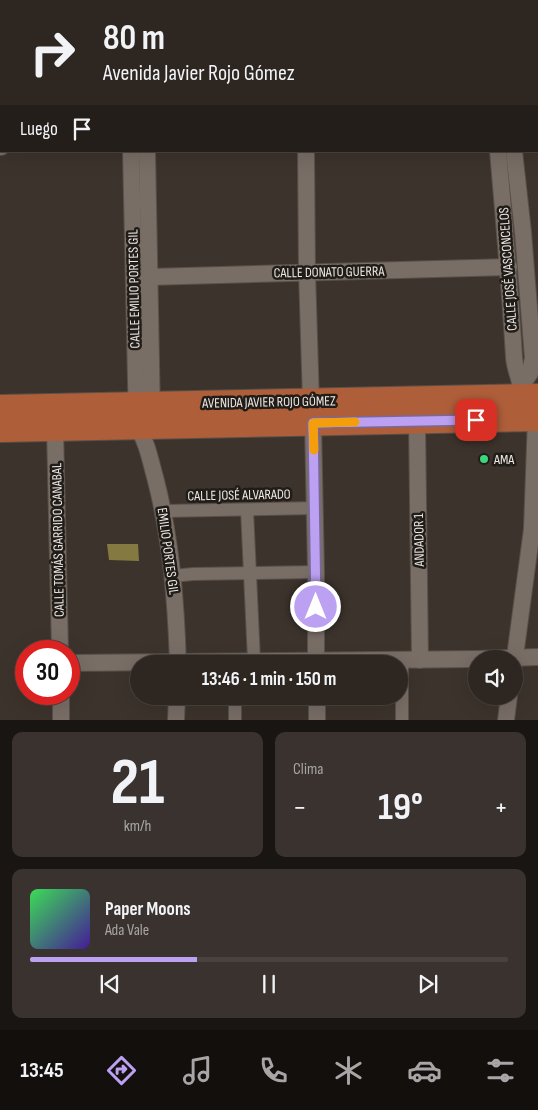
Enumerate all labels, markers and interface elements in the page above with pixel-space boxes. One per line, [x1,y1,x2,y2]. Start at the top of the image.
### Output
text: 80 m [103,17,165,60]
icon: right [20,20,85,85]
text: Avenida Javier Rojo Gómez [103,60,295,87]
icon: arrive [68,115,96,143]
text: Luego [20,118,58,141]
street label: CALLE JOSÉ VASCONCELOS [495,207,521,331]
street label: CALLE EMILIO PORTES GIL [124,229,144,349]
street label: CALLE DONATO GUERRA [274,263,385,281]
street label: AVENIDA JAVIER ROJO GÓMEZ [201,392,336,412]
pin [455,399,497,441]
icon: arrive [462,406,490,434]
place label: AMA [493,451,515,468]
marker: AMA [478,453,490,465]
street label: CALLE TOMÁS GARRIDO CANABAL [48,463,68,617]
street label: CALLE JOSÉ ALVARADO [187,486,291,504]
street label: EMILIO PORTES GIL [153,506,183,596]
street label: ANDADOR 1 [410,513,428,568]
position arrow [289,580,341,632]
speed limit sign: 30 [15,640,80,705]
map controls [468,650,523,705]
button: sound [468,650,523,705]
text: 13:46 · 1 min · 150 m [202,668,336,691]
text: 21 [110,745,165,823]
text: Clima [293,760,323,779]
text: 19° [378,785,423,830]
text: − [293,791,307,824]
text: + [494,791,508,824]
text: km/h [124,817,151,836]
text: Paper Moons [105,898,191,921]
text: Ada Vale [105,921,149,940]
icon: previous [96,970,124,998]
icon: pause [255,970,283,998]
icon: next [414,970,442,998]
icon: directions [104,1053,139,1088]
icon: music [180,1053,215,1088]
icon: phone [256,1053,291,1088]
icon: climate [331,1053,366,1088]
icon: car [407,1053,442,1088]
icon: filters [483,1053,518,1088]
text: 13:45 [20,1057,64,1084]

